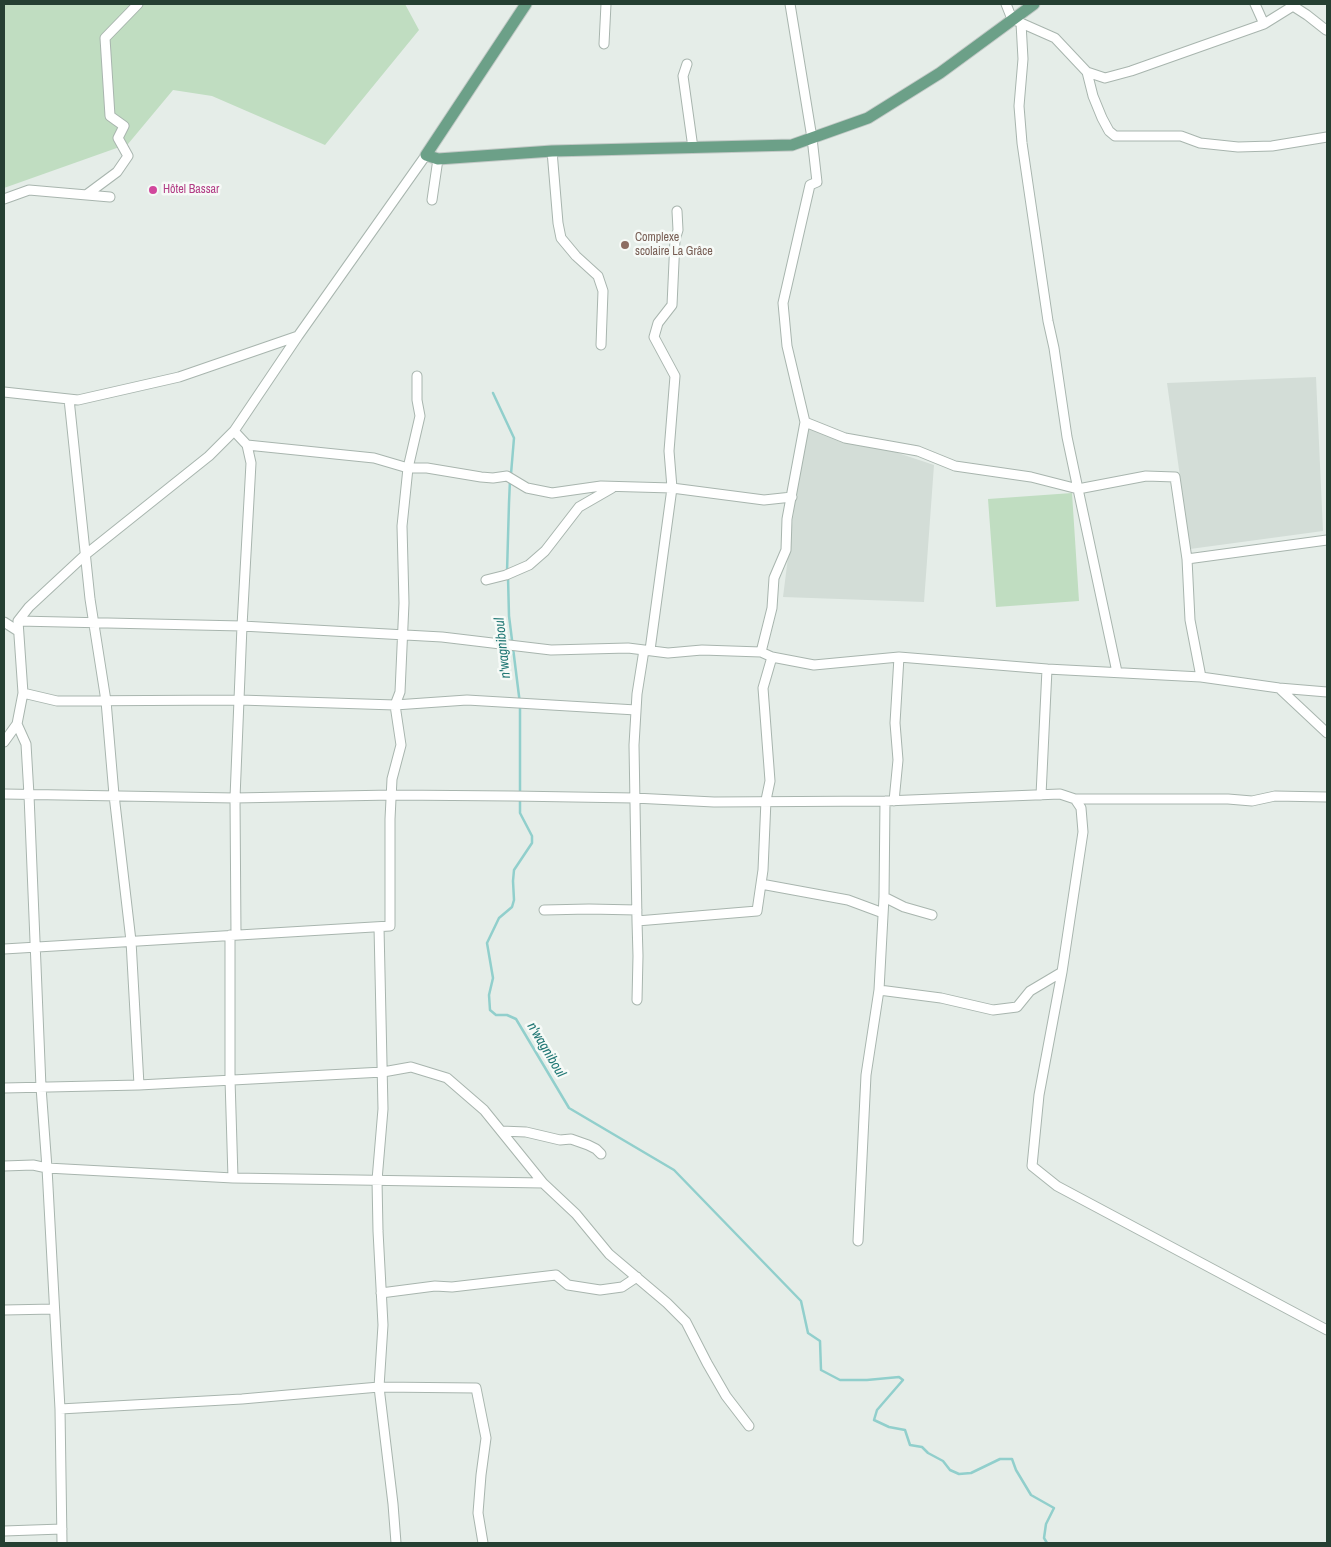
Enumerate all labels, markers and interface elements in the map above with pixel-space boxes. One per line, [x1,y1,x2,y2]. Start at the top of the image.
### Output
place label: Hôtel Bassar [163,183,219,197]
marker: Hôtel Bassar [147,184,159,196]
place label: Complexe scolaire La Grâce [635,231,713,259]
marker: Complexe scolaire La Grâce [619,239,631,251]
water label: n'wagniboul [491,617,515,679]
water label: n'wagniboul [523,1020,569,1080]

